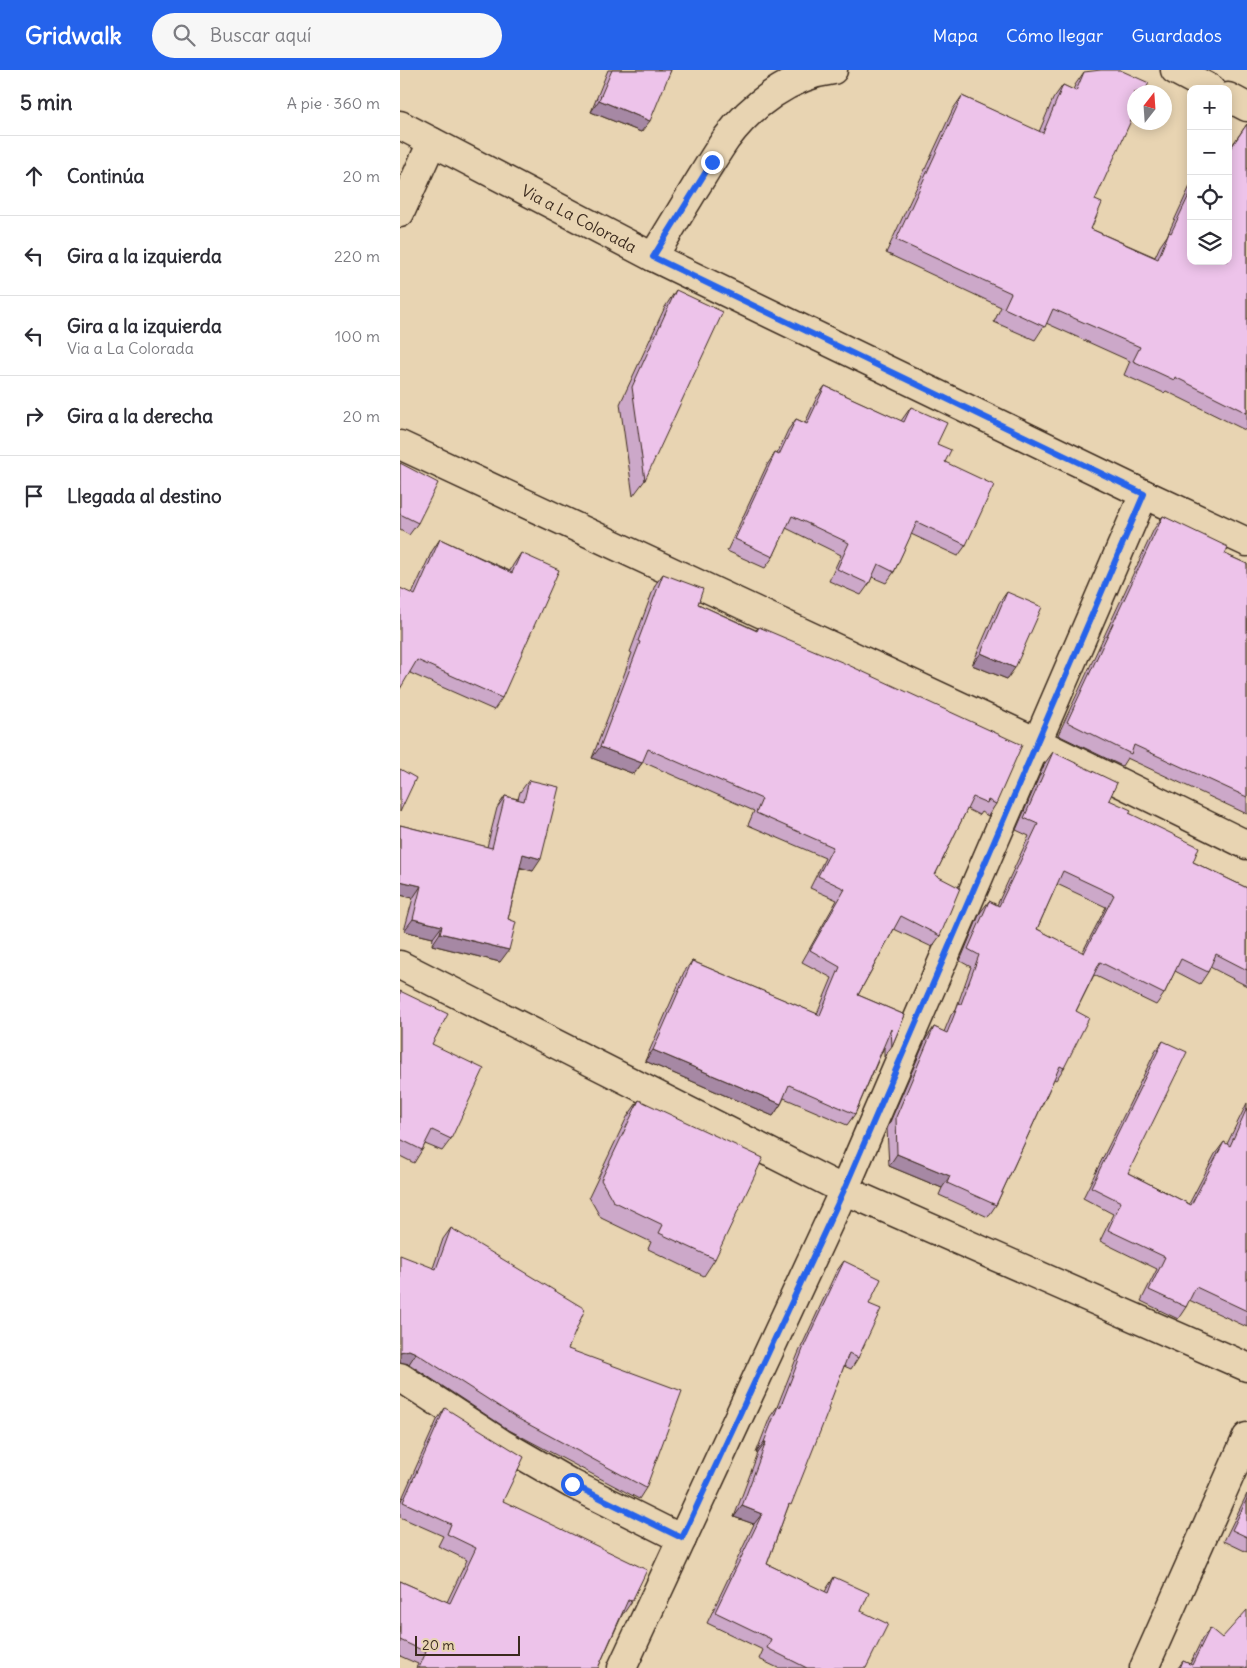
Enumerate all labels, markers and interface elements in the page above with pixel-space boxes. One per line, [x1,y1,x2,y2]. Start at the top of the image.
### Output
search box [152,13,502,58]
text: Gridwalk [25,20,122,50]
icon: search [170,21,198,49]
text: Buscar aquí [210,23,311,47]
text: Mapa [933,24,978,47]
text: Cómo llegar [1006,24,1103,47]
text: Guardados [1131,24,1222,47]
north arrow [1127,85,1172,130]
map controls [1187,85,1232,265]
button: + [1187,85,1232,130]
text: 5 min [20,89,72,116]
text: A pie · 360 m [287,93,380,113]
button: − [1187,130,1232,175]
route end [701,151,724,174]
icon: ahead [20,162,48,190]
text: Continúa [67,164,144,188]
text: 20 m [343,166,380,186]
button: locate [1187,175,1232,220]
street label: Via a La Colorada [518,180,640,257]
button: layers [1187,220,1232,265]
icon: left [20,242,48,270]
text: Gira a la izquierda [67,244,222,268]
text: 220 m [334,246,380,266]
text: Gira a la izquierda [67,314,222,338]
icon: left [20,322,48,350]
text: 100 m [335,326,380,346]
text: Via a La Colorada [67,338,194,358]
icon: right [20,402,48,430]
text: Gira a la derecha [67,404,213,428]
text: 20 m [343,406,380,426]
icon: arrive [20,482,48,510]
text: Llegada al destino [67,484,222,508]
route start [561,1473,584,1496]
scale bar [415,1633,520,1656]
text: 20 m [422,1636,455,1654]

